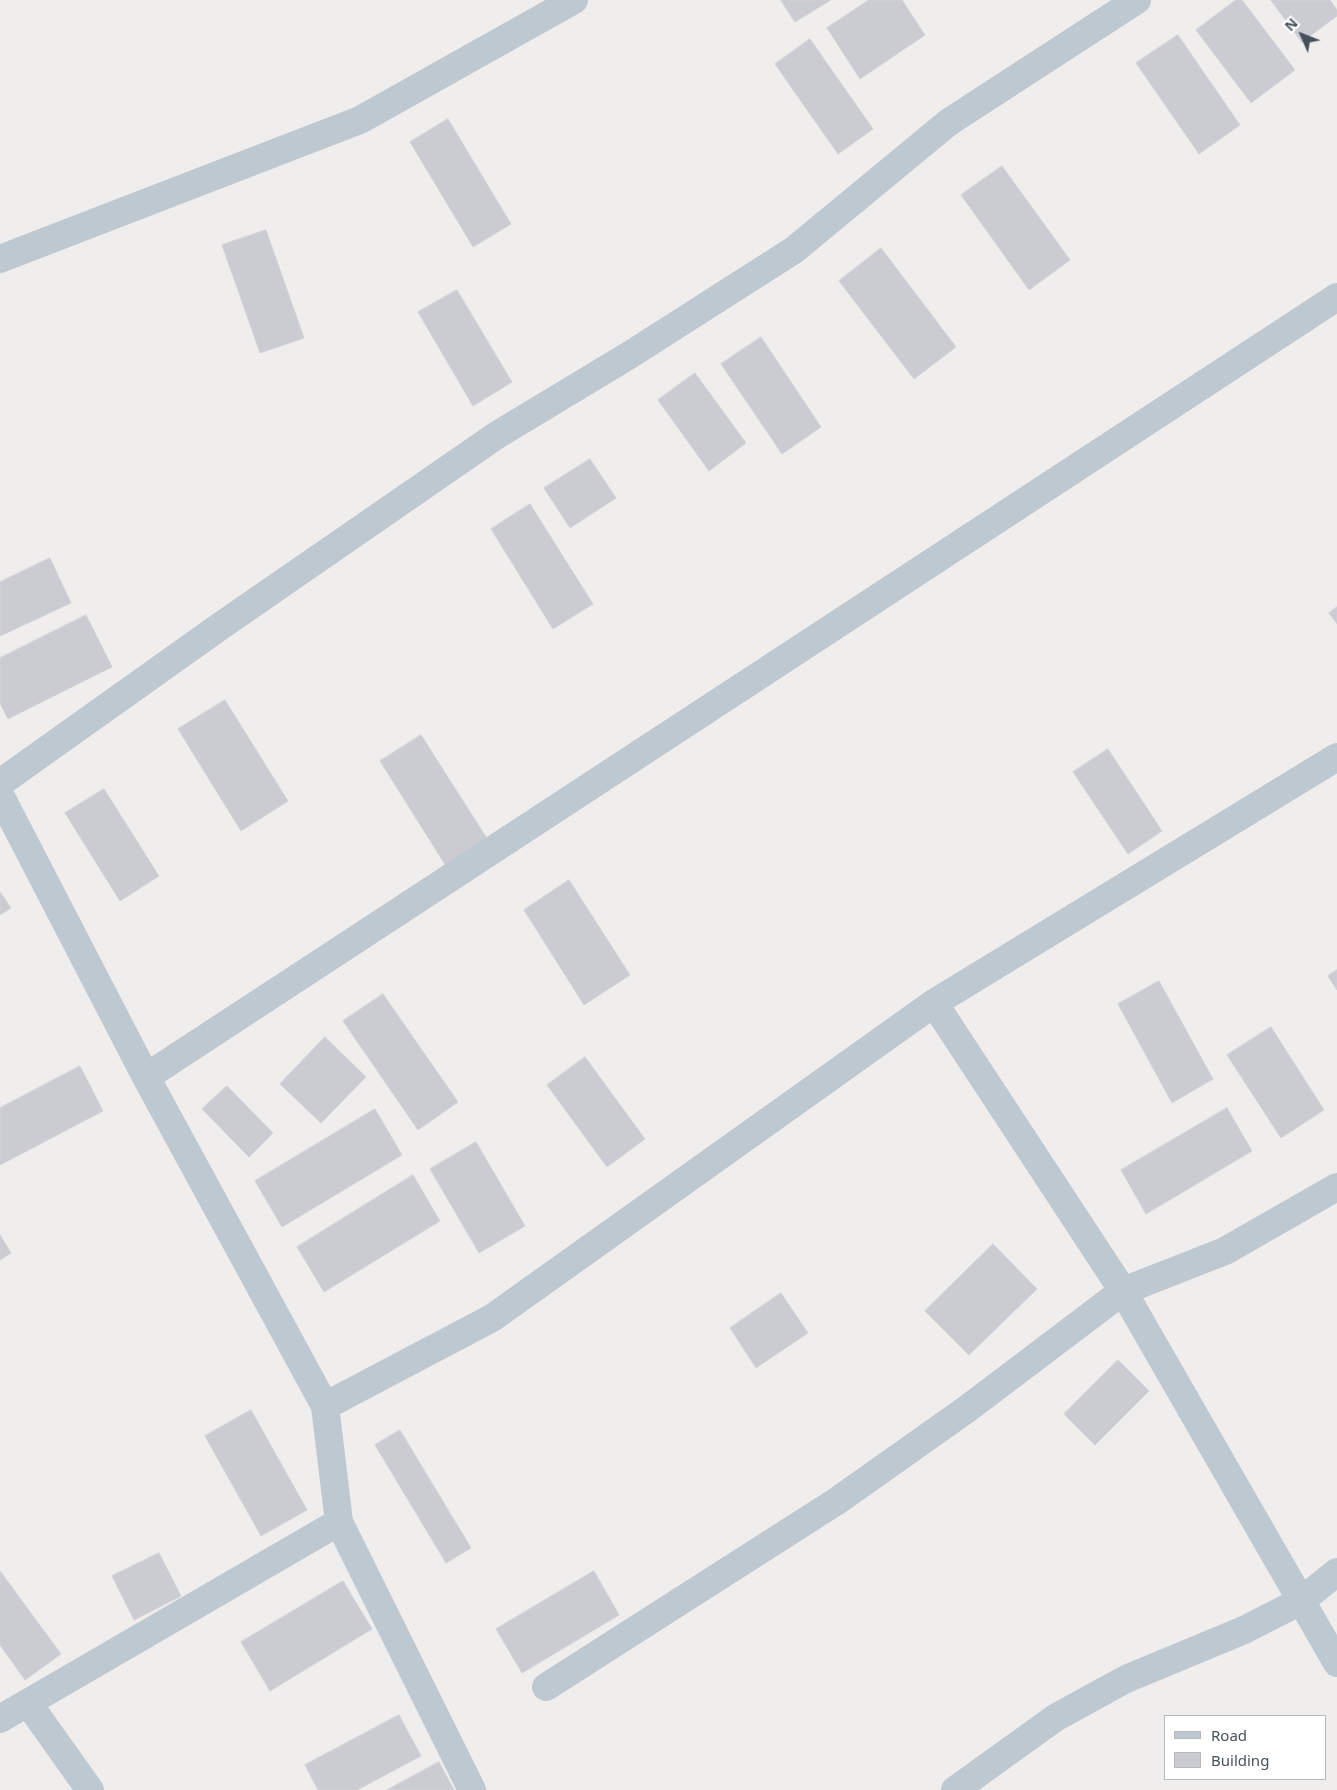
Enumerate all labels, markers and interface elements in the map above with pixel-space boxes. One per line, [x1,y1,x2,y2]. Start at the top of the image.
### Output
north arrow [1277,10,1327,60]
text: N [1280,14,1302,35]
legend [1164,1715,1327,1780]
text: Road [1211,1725,1247,1745]
text: Building [1211,1750,1269,1770]

